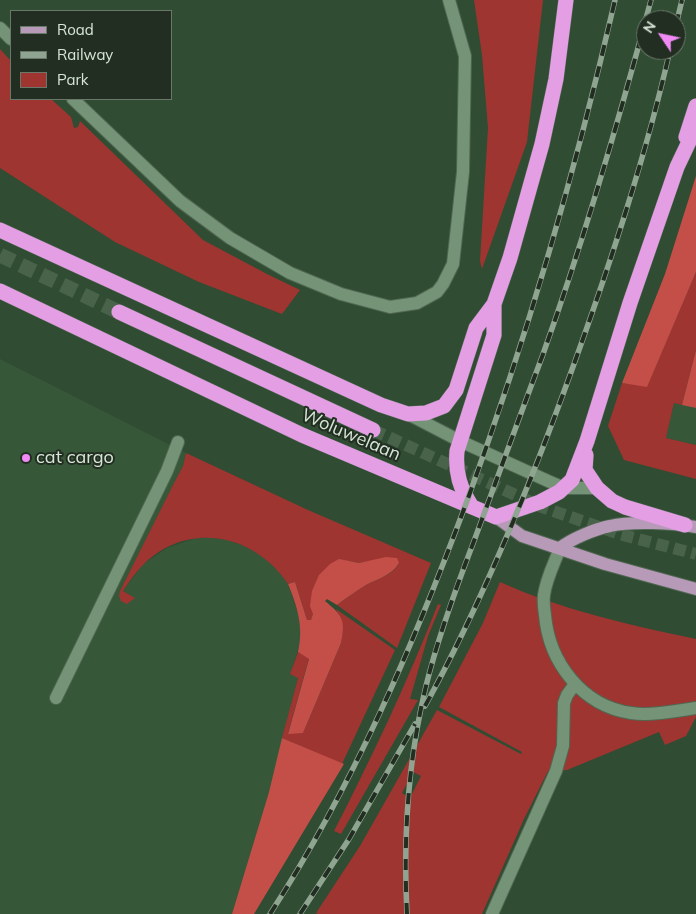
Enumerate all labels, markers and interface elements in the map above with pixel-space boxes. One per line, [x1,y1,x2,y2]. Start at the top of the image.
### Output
legend [10,10,172,100]
north arrow [636,10,686,60]
text: N [639,18,660,37]
text: Road [57,20,94,39]
text: Railway [57,45,113,64]
text: Park [57,70,89,89]
street label: Woluwelaan [298,404,404,466]
place label: cat cargo [36,447,114,469]
marker: cat cargo [20,452,32,464]

